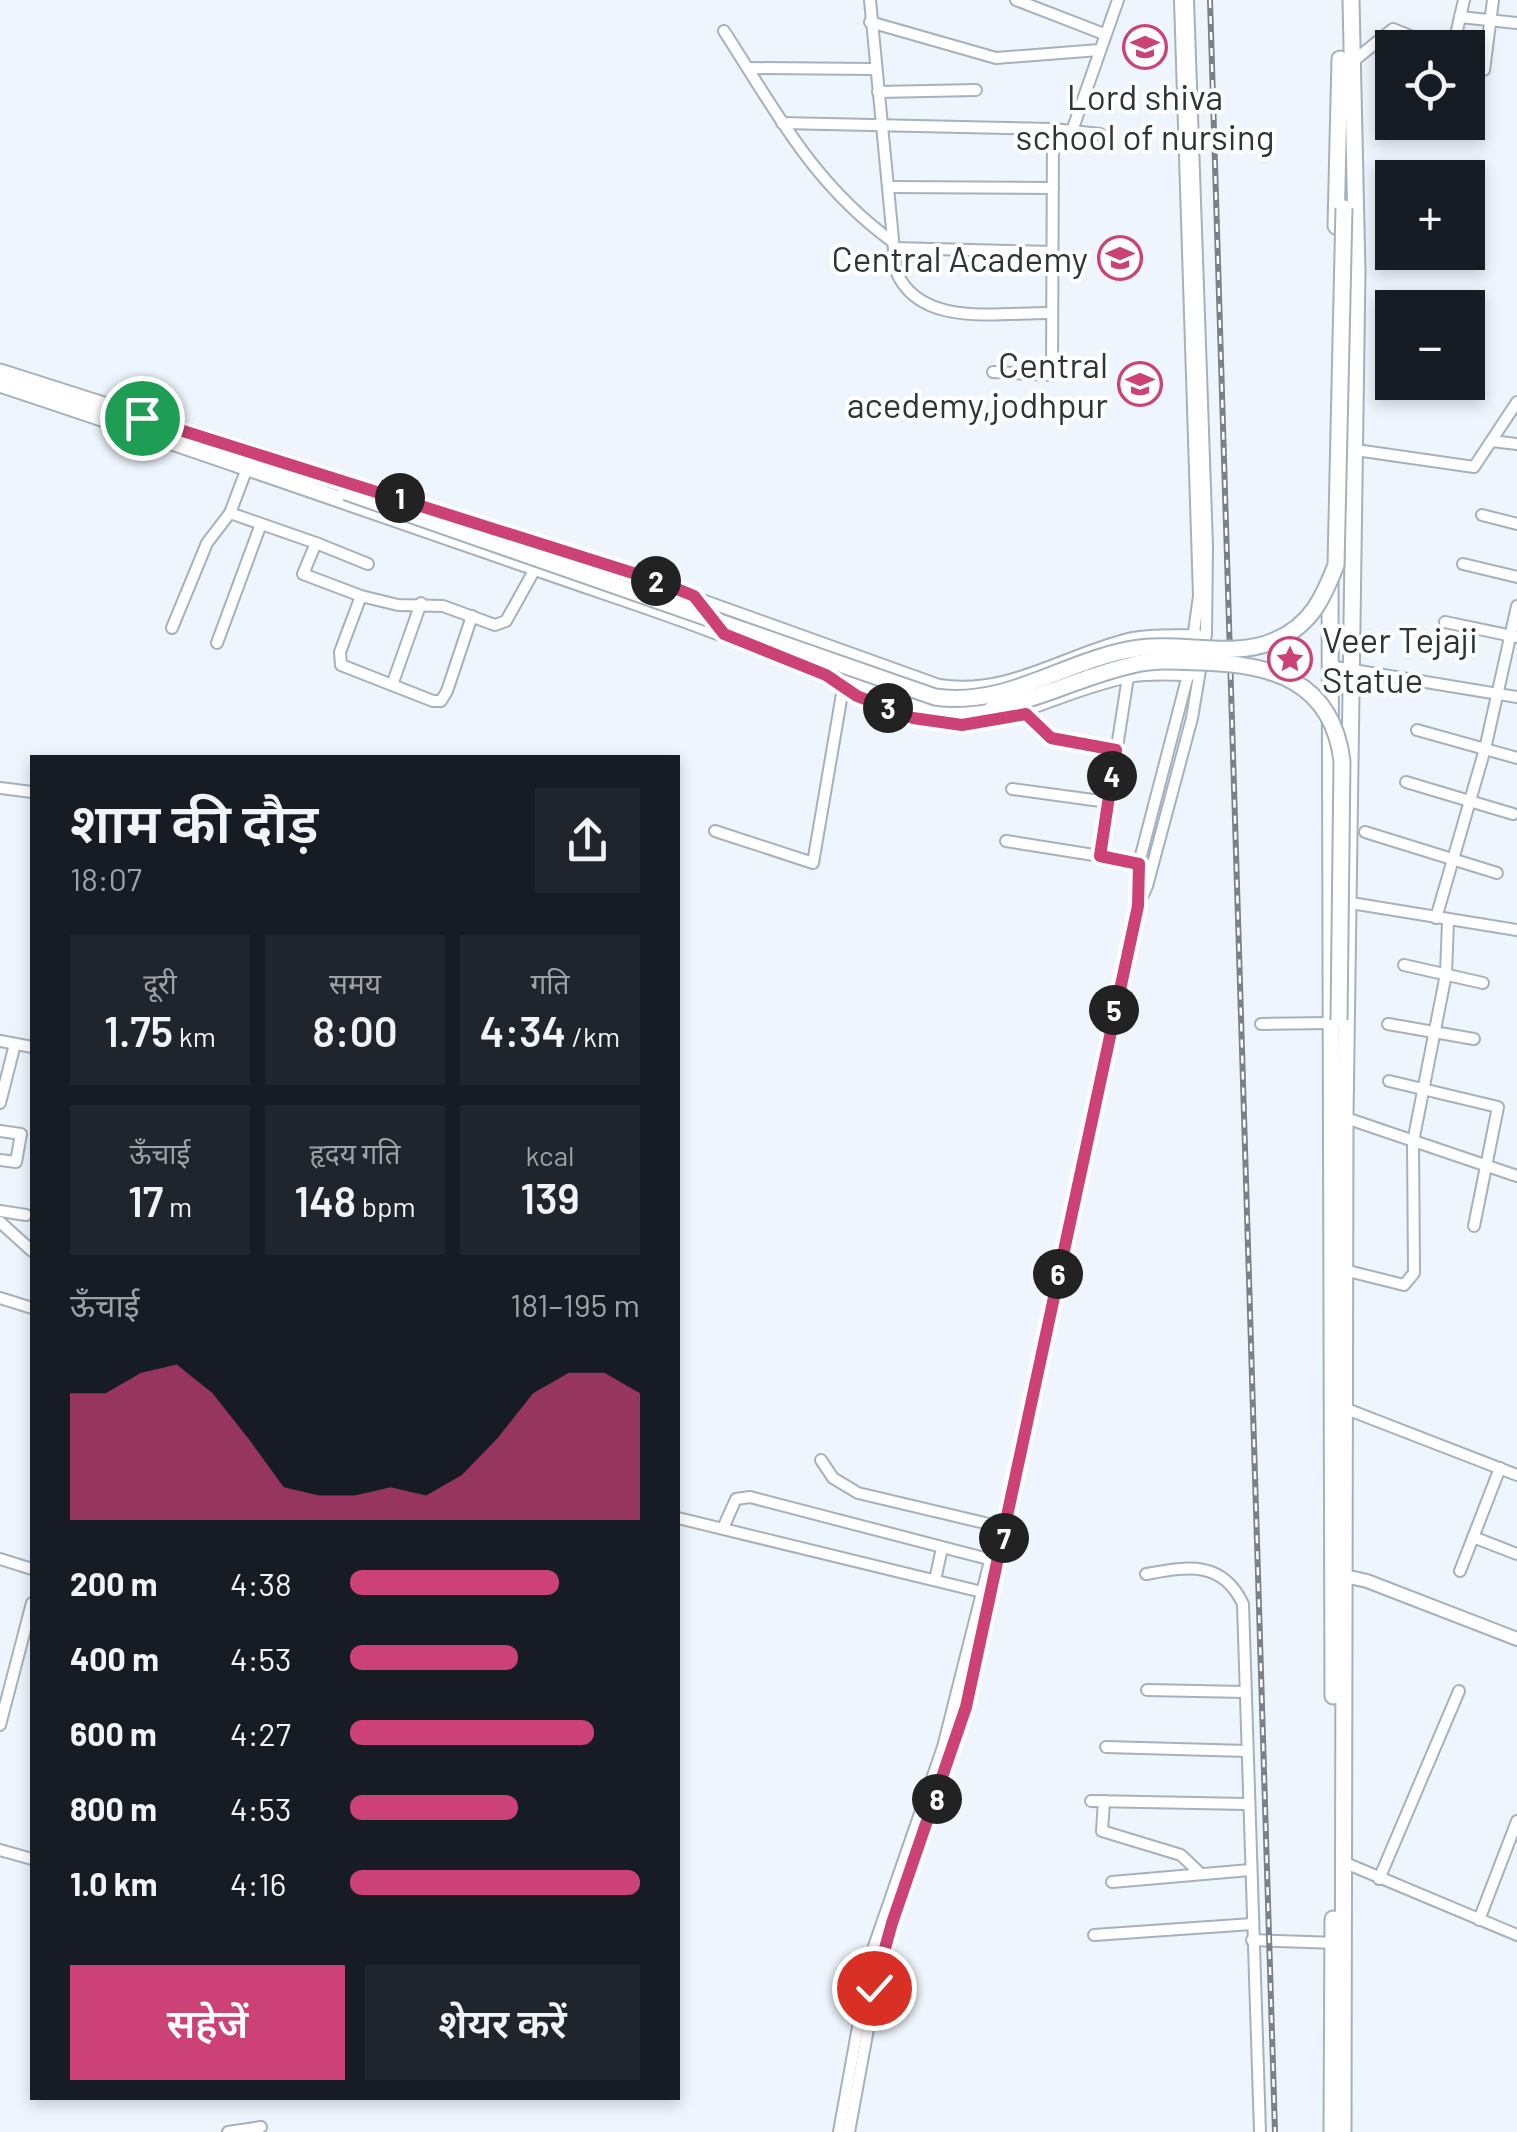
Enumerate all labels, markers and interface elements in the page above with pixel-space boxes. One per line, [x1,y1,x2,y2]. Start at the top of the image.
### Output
school or university icon: Lord shiva school of nursing [1122,24,1168,70]
map controls [1375,30,1485,400]
button: locate [1375,30,1485,140]
place label: Lord shiva school of nursing [1016,75,1274,157]
button: + [1375,160,1485,270]
school or university icon: Central Academy [1097,235,1143,281]
place label: Central Academy [832,237,1088,279]
button: − [1375,290,1485,400]
place label: Central acedemy,jodhpur [847,343,1108,425]
school or university icon: Central acedemy,jodhpur [1117,361,1163,407]
pin [100,376,185,461]
icon: arrive [115,391,170,446]
pin: 1 [375,473,425,523]
text: 1 [395,481,405,515]
pin: 2 [631,556,681,606]
text: 2 [648,564,664,598]
place label: Veer Tejaji Statue [1322,618,1478,700]
place icon: Veer Tejaji Statue [1267,636,1313,682]
pin: 3 [863,683,913,733]
text: 3 [880,691,896,725]
pin: 4 [1087,751,1137,801]
text: 4 [1104,759,1120,793]
text: शाम की दौड़ [70,788,318,854]
button: share [535,788,640,893]
text: 18:07 [70,859,142,897]
text: दूरी [143,966,177,1000]
text: समय [329,966,381,1000]
text: गति [531,966,569,1000]
pin: 5 [1089,985,1139,1035]
text: 5 [1106,993,1122,1027]
text: 1.75 [104,1005,173,1055]
text: 8:00 [312,1005,398,1055]
text: 4:34 [480,1005,566,1055]
text: km [173,1019,216,1053]
text: /km [566,1019,620,1053]
text: ऊँचाई [130,1136,190,1170]
text: हृदय गति [309,1136,401,1170]
text: kcal [526,1138,574,1172]
text: 139 [520,1172,580,1222]
text: 17 [128,1175,163,1225]
text: 148 [294,1175,356,1225]
text: m [163,1189,192,1223]
text: bpm [356,1189,416,1223]
pin: 6 [1033,1249,1083,1299]
text: 6 [1050,1257,1066,1291]
text: ऊँचाई [70,1285,139,1323]
text: 181–195 m [510,1285,640,1323]
pin: 7 [979,1513,1029,1563]
text: 7 [997,1521,1011,1555]
text: 200 m [70,1564,158,1602]
text: 4:38 [230,1564,292,1602]
text: 400 m [70,1639,159,1677]
text: 4:53 [230,1639,291,1677]
text: 600 m [70,1714,157,1752]
text: 4:27 [230,1714,291,1752]
pin: 8 [912,1774,962,1824]
text: 8 [929,1782,945,1816]
text: 800 m [70,1789,157,1827]
text: 4:53 [230,1789,291,1827]
text: 1.0 km [70,1864,158,1902]
text: 4:16 [230,1864,286,1902]
pin [832,1946,917,2031]
icon: check [847,1961,902,2016]
button: सहेजें [70,1965,345,2080]
button: शेयर करें [365,1965,640,2080]

